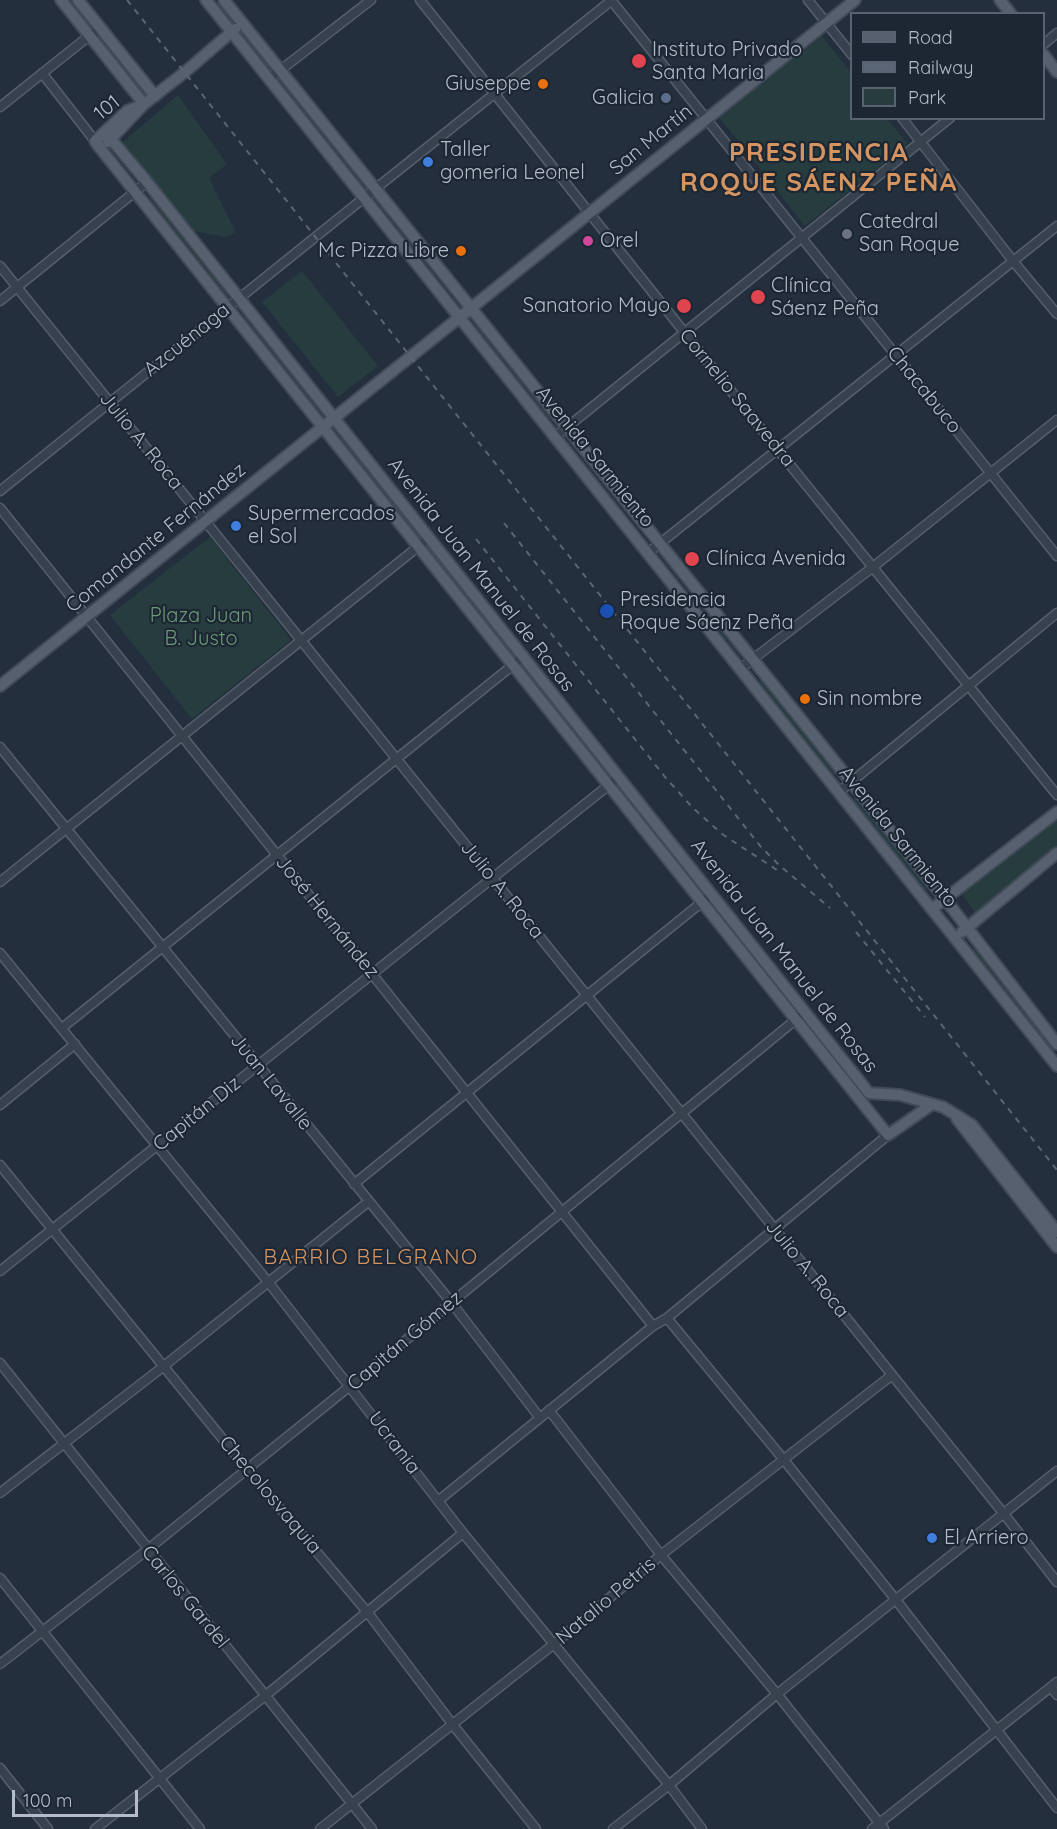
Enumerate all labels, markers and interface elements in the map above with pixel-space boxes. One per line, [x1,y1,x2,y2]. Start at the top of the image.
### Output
legend [850,12,1045,120]
text: Road [908,26,953,49]
place label: Instituto Privado Santa Maria [652,38,802,85]
marker: Instituto Privado Santa Maria [630,52,648,70]
text: Railway [908,56,974,79]
place label: Giuseppe [445,72,531,96]
marker: Giuseppe [536,77,550,91]
place label: Galicia [592,86,654,110]
text: Park [908,86,946,109]
street label: 101 [89,90,125,126]
marker: Galicia [659,91,673,105]
street label: San Martín [605,99,697,181]
district label: PRESIDENCIA ROQUE SÁENZ PEÑA [680,137,958,198]
place label: Taller gomeria Leonel [440,138,585,185]
marker: Taller gomeria Leonel [421,155,435,169]
place label: Catedral San Roque [859,210,960,257]
marker: Catedral San Roque [840,227,854,241]
place label: Orel [600,229,638,253]
marker: Orel [581,234,595,248]
place label: Mc Pizza Libre [318,239,449,263]
marker: Mc Pizza Libre [454,244,468,258]
place label: Clínica Sáenz Peña [771,274,879,321]
marker: Clínica Sáenz Peña [749,288,767,306]
place label: Sanatorio Mayo [523,294,670,318]
marker: Sanatorio Mayo [675,297,693,315]
street label: Azcuénaga [139,298,235,382]
street label: Cornelio Saavedra [674,324,800,472]
street label: Chacabuco [882,342,966,438]
street label: Avenida Sarmiento [531,381,659,533]
street label: Julio A. Roca [94,387,188,495]
street label: Avenida Juan Manuel de Rosas [382,453,580,697]
street label: Comandante Fernández [61,458,251,618]
place label: Supermercados el Sol [248,502,395,549]
marker: Supermercados el Sol [229,519,243,533]
place label: Clínica Avenida [706,547,846,571]
marker: Clínica Avenida [683,550,701,568]
place label: Presidencia Roque Sáenz Peña [620,588,794,635]
marker: Presidencia Roque Sáenz Peña [598,602,616,620]
park label: Plaza Juan B. Justo [150,604,252,651]
place label: Sin nombre [817,687,922,711]
marker: Sin nombre [798,692,812,706]
street label: Avenida Sarmiento [834,761,962,913]
street label: Avenida Juan Manuel de Rosas [685,834,883,1078]
street label: Julio A. Roca [455,836,549,944]
street label: José Hernández [270,851,384,983]
street label: Juan Lavalle [225,1029,317,1135]
street label: Capitán Diz [148,1071,246,1157]
street label: Julio A. Roca [760,1215,854,1323]
district label: BARRIO BELGRANO [263,1245,479,1271]
street label: Capitán Gómez [343,1286,467,1396]
street label: Ucrania [363,1407,425,1479]
street label: Checolosvaquia [214,1431,326,1559]
place label: El Arriero [944,1526,1029,1550]
marker: El Arriero [925,1531,939,1545]
street label: Carlos Gardel [136,1541,234,1653]
street label: Natalio Petris [551,1552,661,1650]
scale bar [15,1778,141,1816]
text: 100 m [23,1789,72,1812]

